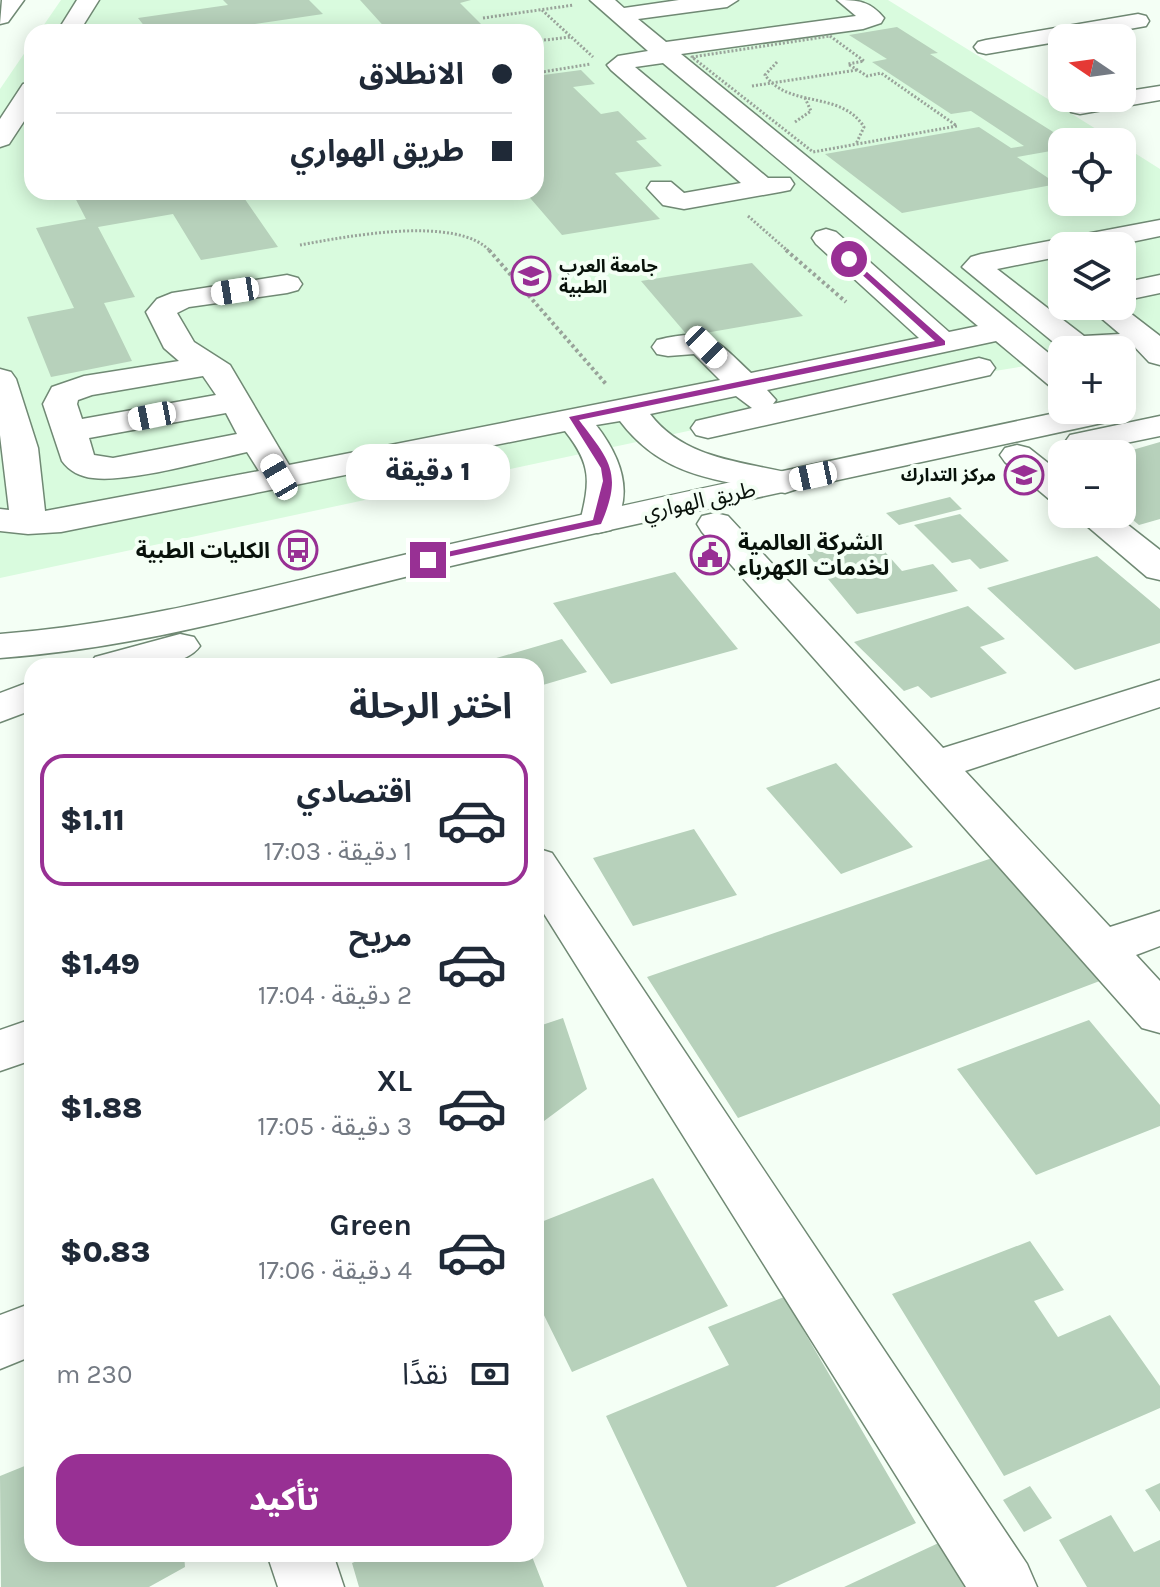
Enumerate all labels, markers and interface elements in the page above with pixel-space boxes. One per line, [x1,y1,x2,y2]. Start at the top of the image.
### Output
north arrow [1048,24,1136,112]
map controls [1048,24,1136,528]
text: الانطلاق [359,56,464,92]
button: locate [1048,128,1136,216]
text: طريق الهواري [290,133,464,169]
button: layers [1048,232,1136,320]
route start [831,241,867,277]
school or university icon: جامعة العرب الطبية [510,255,552,297]
place label: جامعة العرب الطبية [559,255,658,298]
car [209,275,261,307]
car [681,322,731,372]
button: + [1048,336,1136,424]
car [126,400,178,432]
button: − [1048,440,1136,528]
callout: 1 دقيقة [346,444,510,500]
car [257,450,301,504]
school or university icon: مركز التدارك [1003,454,1045,496]
text: 1 دقيقة [386,456,470,487]
car [787,459,839,493]
place label: مركز التدارك [901,464,996,486]
street label: طريق الهواري [640,476,759,529]
bus stop icon: الكليات الطبية [277,529,319,571]
place label: الشركة العالمية لخدمات الكهرباء [738,530,889,581]
public building icon: الشركة العالمية لخدمات الكهرباء [689,534,731,576]
place label: الكليات الطبية [136,538,270,564]
route end [410,542,446,578]
text: اختر الرحلة [349,685,512,727]
text: اقتصادي [297,774,412,810]
icon: car [436,784,508,856]
text: $1.11 [60,802,125,838]
text: 1 دقيقة · 17:03 [263,836,412,867]
text: مريح [349,918,412,954]
icon: car [436,928,508,1000]
text: $1.49 [60,946,140,982]
text: 2 دقيقة · 17:04 [258,980,412,1011]
text: XL [377,1063,412,1099]
icon: car [436,1072,508,1144]
text: $1.88 [60,1090,142,1126]
text: 3 دقيقة · 17:05 [257,1111,412,1142]
text: Green [329,1207,412,1243]
icon: car [436,1216,508,1288]
text: $0.83 [60,1234,150,1270]
text: 4 دقيقة · 17:06 [258,1255,412,1286]
icon: cash [468,1352,512,1396]
text: نقدًا [402,1356,448,1392]
text: 230 m [56,1359,132,1390]
button: تأكيد [56,1454,512,1546]

